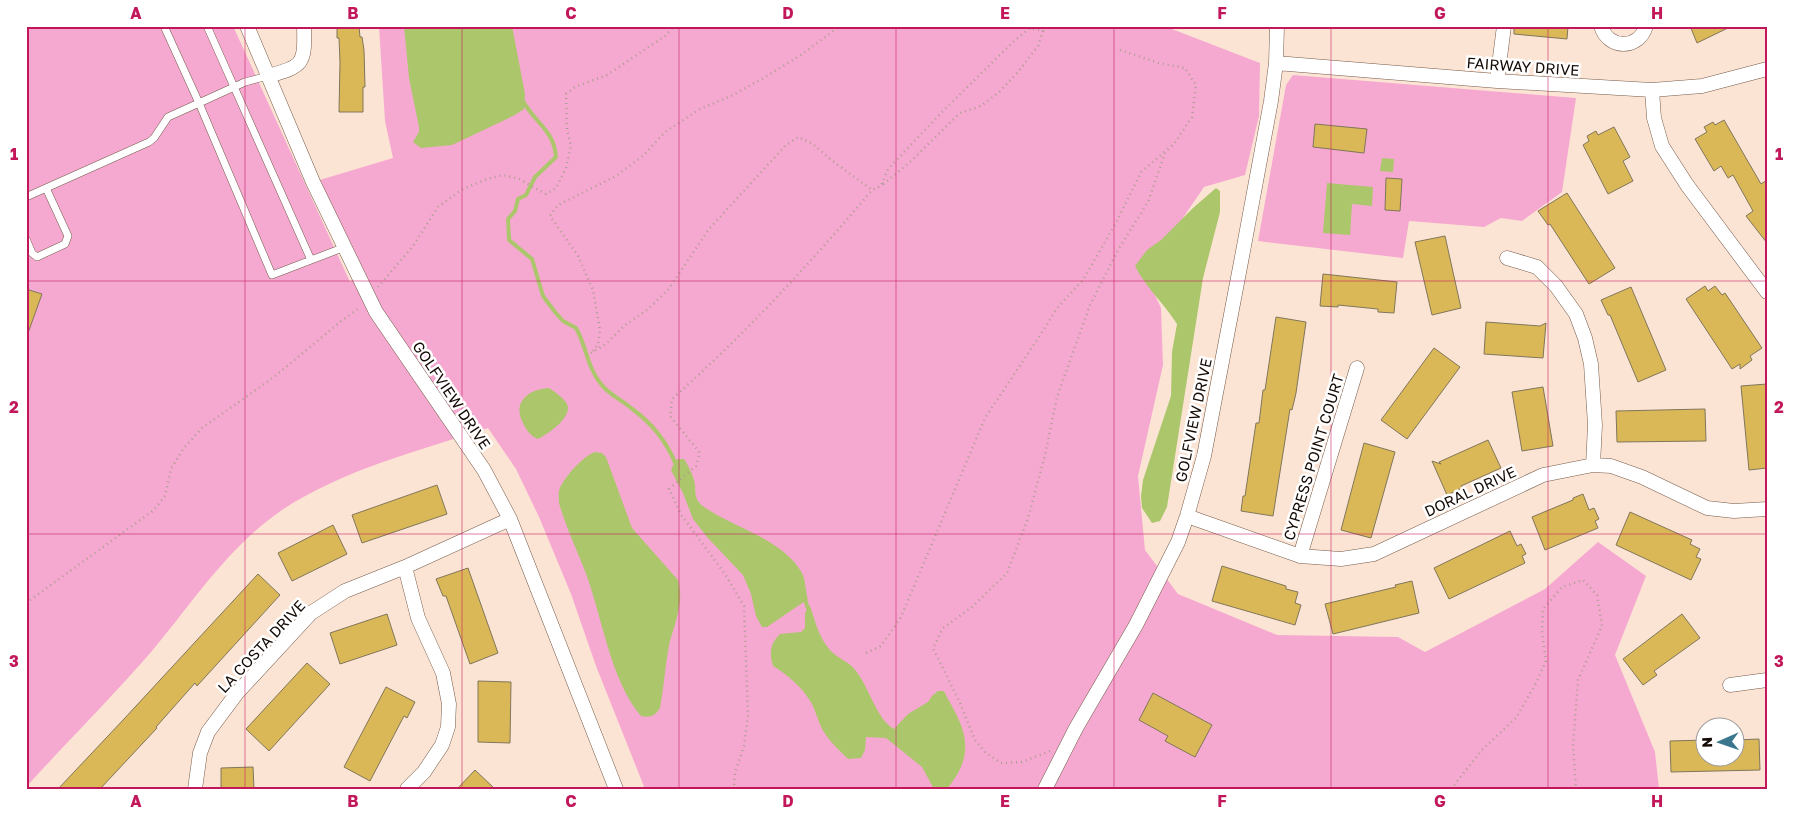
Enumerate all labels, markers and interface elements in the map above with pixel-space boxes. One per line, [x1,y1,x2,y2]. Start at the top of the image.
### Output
text: A [130,3,142,23]
text: B [347,3,359,23]
text: C [565,3,577,23]
text: D [782,3,794,23]
text: E [1000,3,1010,23]
text: F [1217,3,1227,23]
text: G [1434,3,1446,23]
text: H [1651,3,1663,23]
street label: FAIRWAY DRIVE [1466,53,1580,79]
text: 1 [10,144,18,164]
text: 1 [1775,144,1783,164]
street label: GOLFVIEW DRIVE [409,338,495,452]
street label: GOLFVIEW DRIVE [1171,356,1215,484]
street label: CYPRESS POINT COURT [1279,372,1347,542]
text: 2 [9,397,19,417]
text: 2 [1774,397,1784,417]
street label: DORAL DRIVE [1421,462,1519,520]
street label: LA COSTA DRIVE [213,596,309,696]
text: 3 [9,651,19,671]
text: 3 [1774,651,1784,671]
north arrow [1696,718,1746,768]
text: N [1698,737,1715,748]
text: A [130,791,142,811]
text: B [347,791,359,811]
text: C [565,791,577,811]
text: D [782,791,794,811]
text: E [1000,791,1010,811]
text: F [1217,791,1227,811]
text: G [1434,791,1446,811]
text: H [1651,791,1663,811]

